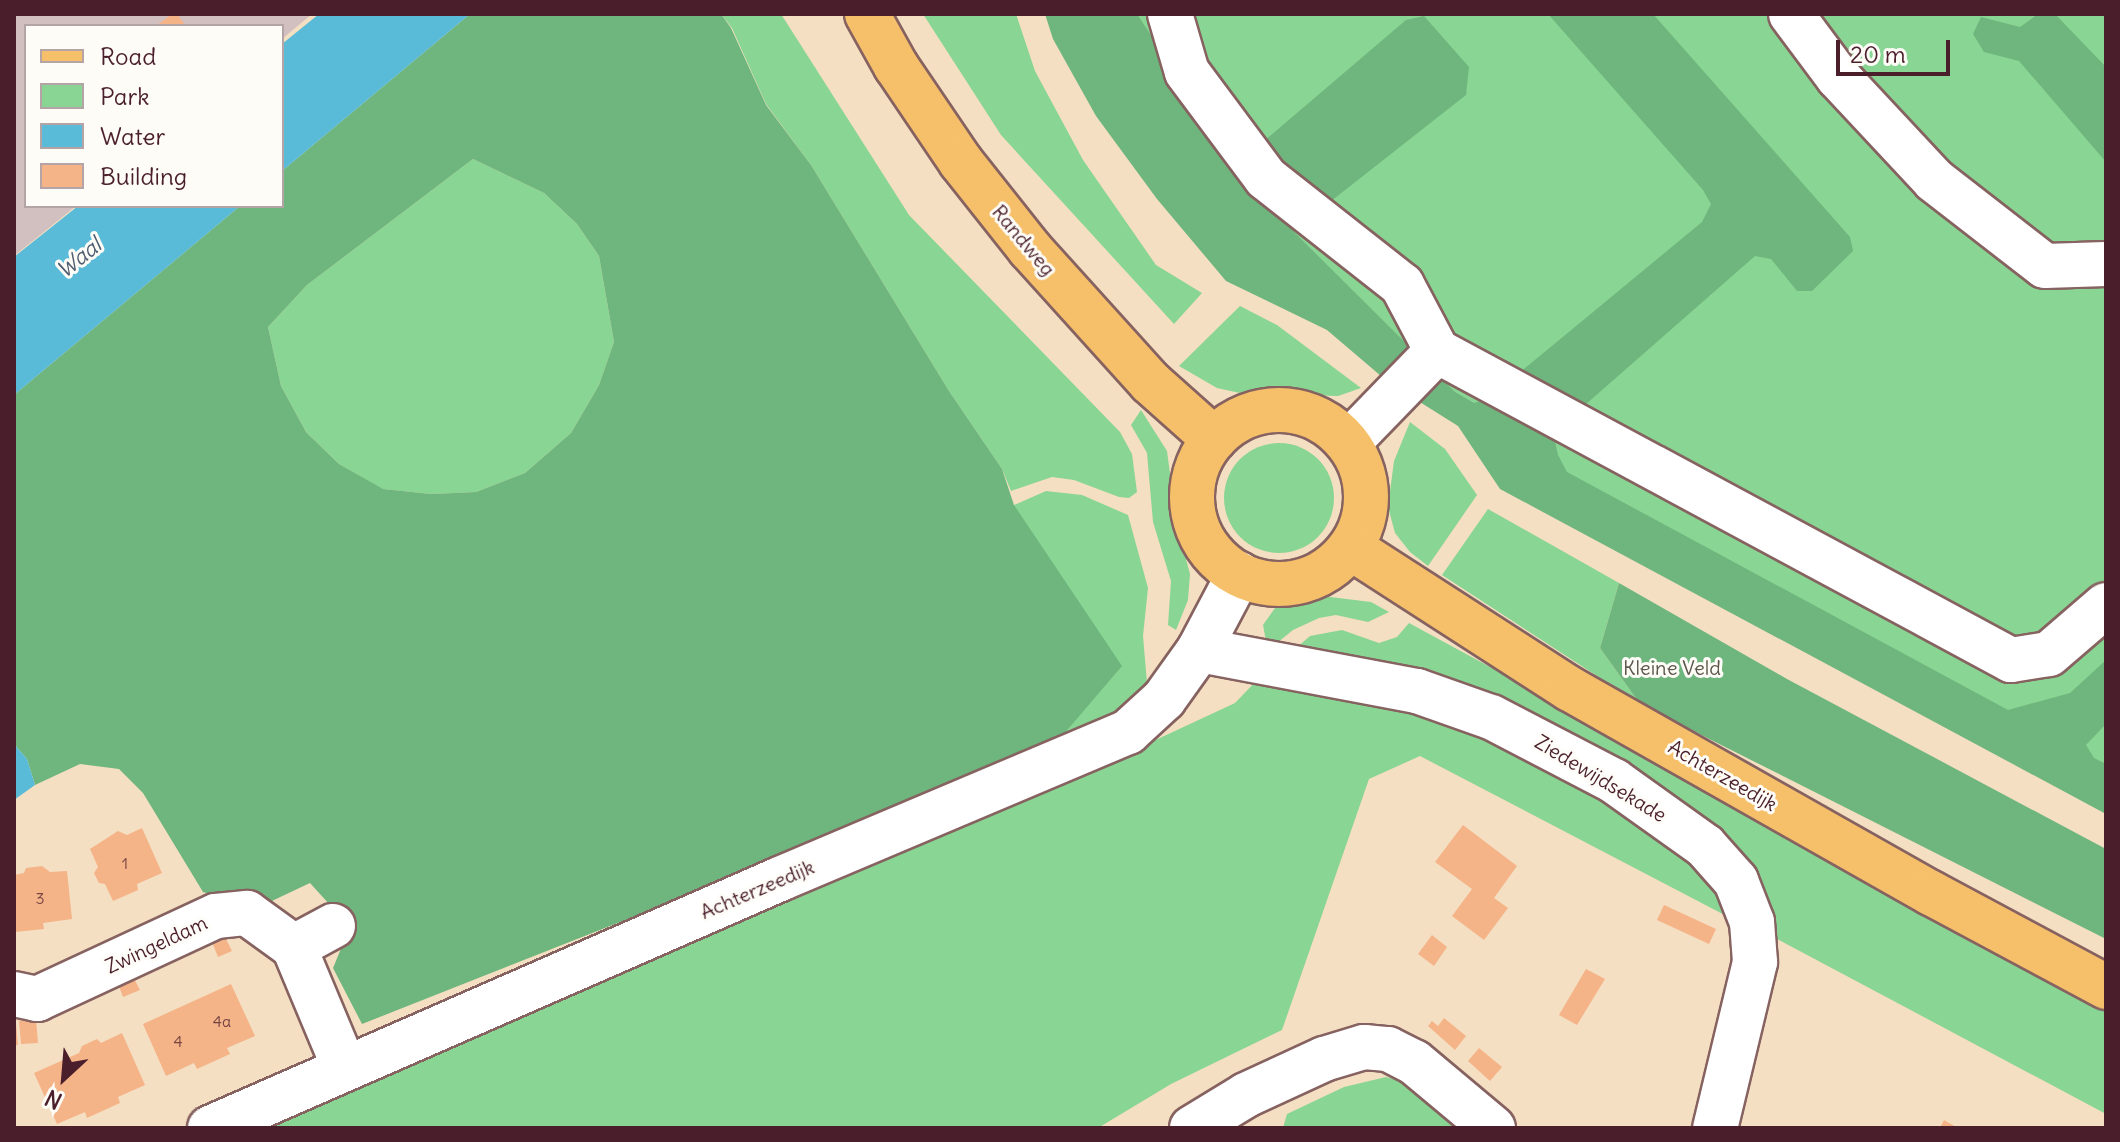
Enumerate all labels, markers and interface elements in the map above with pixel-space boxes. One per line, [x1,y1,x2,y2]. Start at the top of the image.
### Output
legend [24,24,284,208]
scale bar [1840,24,1954,74]
text: 20 m [1850,39,1906,69]
text: Road [100,41,156,71]
text: Park [100,81,150,111]
text: Water [100,121,165,151]
text: Building [100,161,187,191]
street label: Randweg [987,200,1061,280]
water label: Waal [52,232,106,284]
park label: Kleine Veld [1623,655,1721,679]
street label: Ziedewijdsekade [1531,729,1671,827]
street label: Achterzeedijk [1664,734,1782,816]
house number: 1 [122,853,128,873]
street label: Achterzeedijk [696,854,818,924]
house number: 3 [35,888,45,908]
street label: Zwingeldam [101,910,211,978]
house number: 4a [213,1011,231,1031]
house number: 4 [173,1031,183,1051]
north arrow [24,1038,104,1118]
text: N [41,1084,66,1115]

